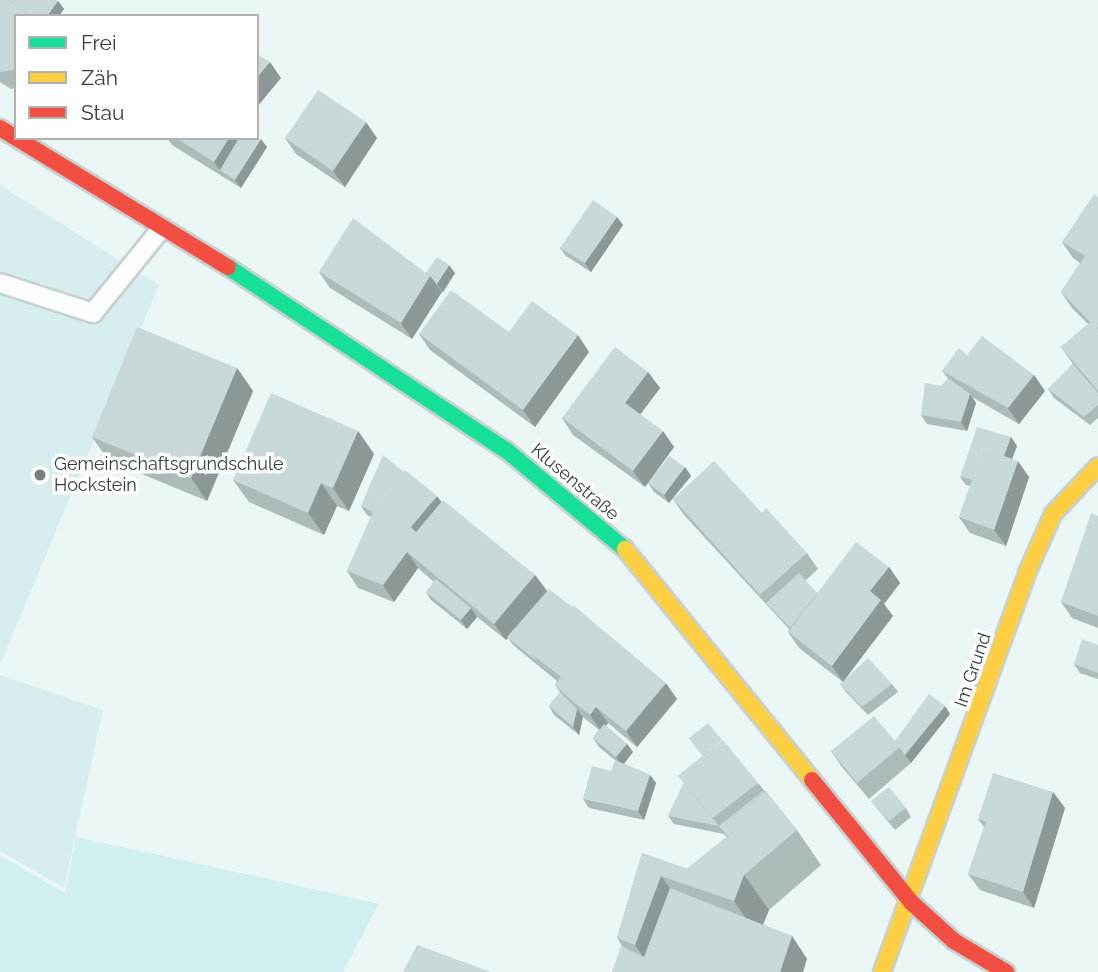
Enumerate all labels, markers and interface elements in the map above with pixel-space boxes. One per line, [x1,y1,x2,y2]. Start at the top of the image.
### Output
legend [14,14,259,140]
text: Frei [81,30,117,55]
text: Zäh [81,65,118,90]
text: Stau [81,100,125,125]
street label: Klusenstraße [527,439,623,525]
place label: Gemeinschaftsgrundschule Hockstein [54,454,283,496]
marker: Gemeinschaftsgrundschule Hockstein [32,467,48,483]
street label: Im Grund [950,630,996,710]

